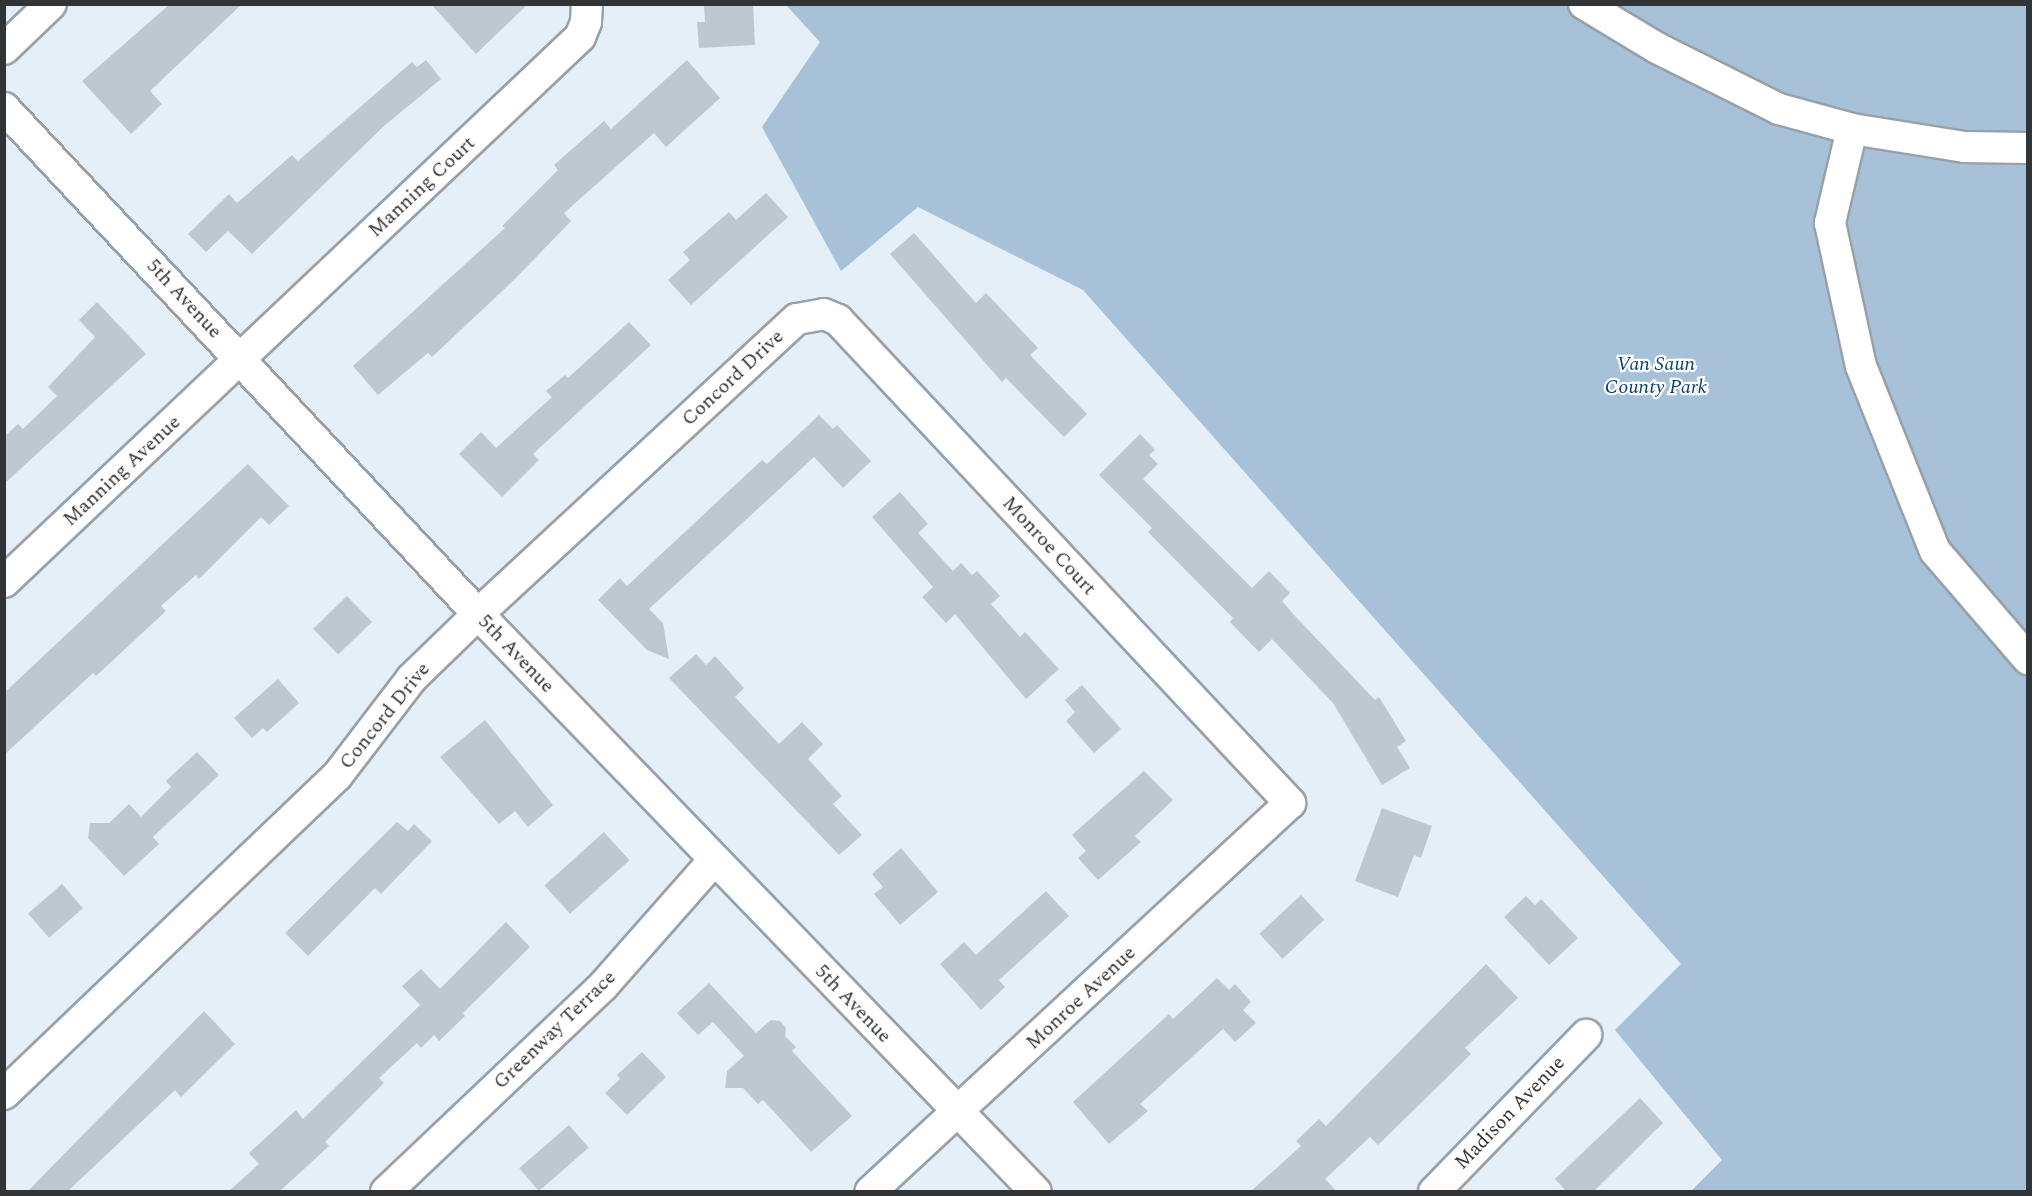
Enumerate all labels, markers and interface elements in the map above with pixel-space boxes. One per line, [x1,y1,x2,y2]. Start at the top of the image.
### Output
street label: Manning Court [364,131,480,243]
street label: 5th Avenue [141,254,227,344]
street label: Concord Drive [677,325,789,431]
park label: Van Saun County Park [1605,353,1707,400]
street label: Manning Avenue [58,410,186,532]
street label: Monroe Court [997,491,1101,601]
street label: 5th Avenue [473,610,559,698]
street label: Concord Drive [335,658,435,774]
street label: Monroe Avenue [1021,941,1141,1055]
street label: 5th Avenue [810,960,896,1048]
street label: Greenway Terrace [489,966,621,1094]
street label: Madison Avenue [1450,1051,1570,1175]

